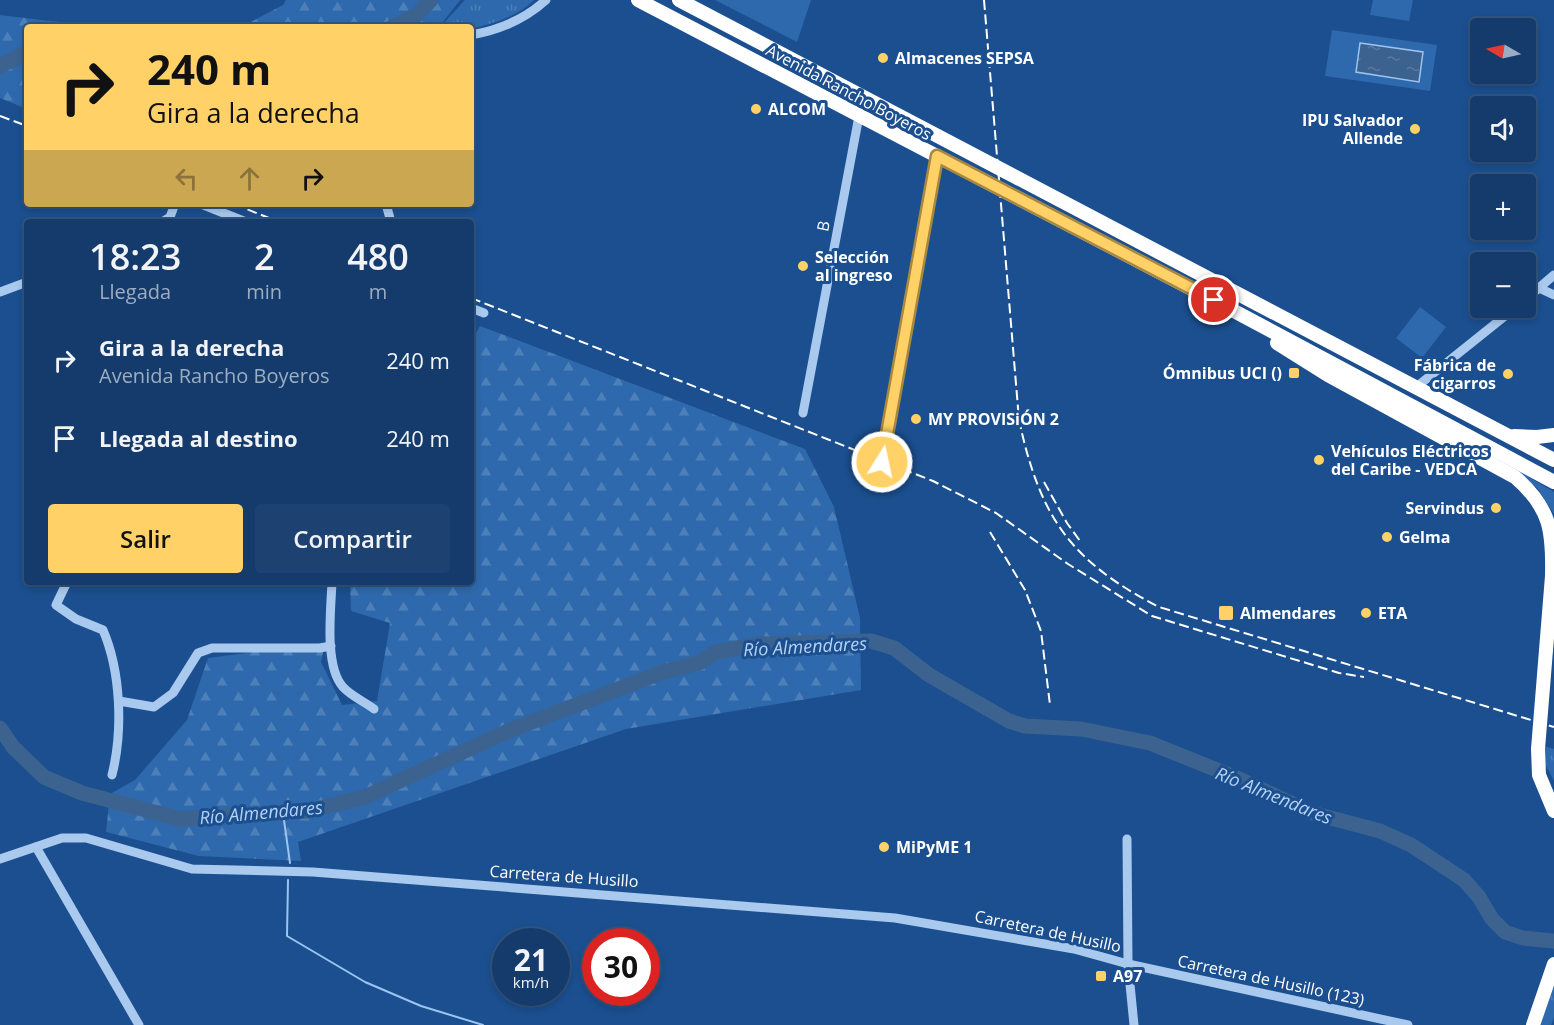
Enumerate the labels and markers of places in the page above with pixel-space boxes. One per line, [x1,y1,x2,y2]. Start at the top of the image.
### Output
place label: Almacenes SEPSA [895,47,1035,69]
marker: Almacenes SEPSA [876,51,890,65]
place label: ALCOM [768,98,826,120]
marker: ALCOM [749,102,763,116]
place label: IPU Salvador Allende [1302,109,1403,149]
marker: IPU Salvador Allende [1408,122,1422,136]
place label: Selección al ingreso [815,246,893,286]
marker: Selección al ingreso [796,259,810,273]
pin [1188,274,1239,325]
place label: Fábrica de cigarros [1414,354,1496,394]
place label: Ómnibus UCI () [1163,362,1282,384]
marker: Ómnibus UCI () [1287,366,1301,380]
marker: Fábrica de cigarros [1501,367,1515,381]
place label: MY PROVISiÓN 2 [928,408,1059,430]
marker: MY PROVISiÓN 2 [909,412,923,426]
place label: Vehículos Eléctricos del Caribe - VEDCA [1331,440,1489,480]
marker: Vehículos Eléctricos del Caribe - VEDCA [1312,453,1326,467]
place label: Servindus [1405,497,1484,519]
marker: Servindus [1489,501,1503,515]
place label: Gelma [1399,526,1450,548]
marker: Gelma [1380,530,1394,544]
place label: Almendares [1240,602,1336,624]
place label: ETA [1378,602,1408,624]
marker: Almendares [1217,604,1235,622]
marker: ETA [1359,606,1373,620]
place label: MiPyME 1 [896,836,972,858]
marker: MiPyME 1 [877,840,891,854]
place label: A97 [1113,965,1142,987]
marker: A97 [1094,969,1108,983]

